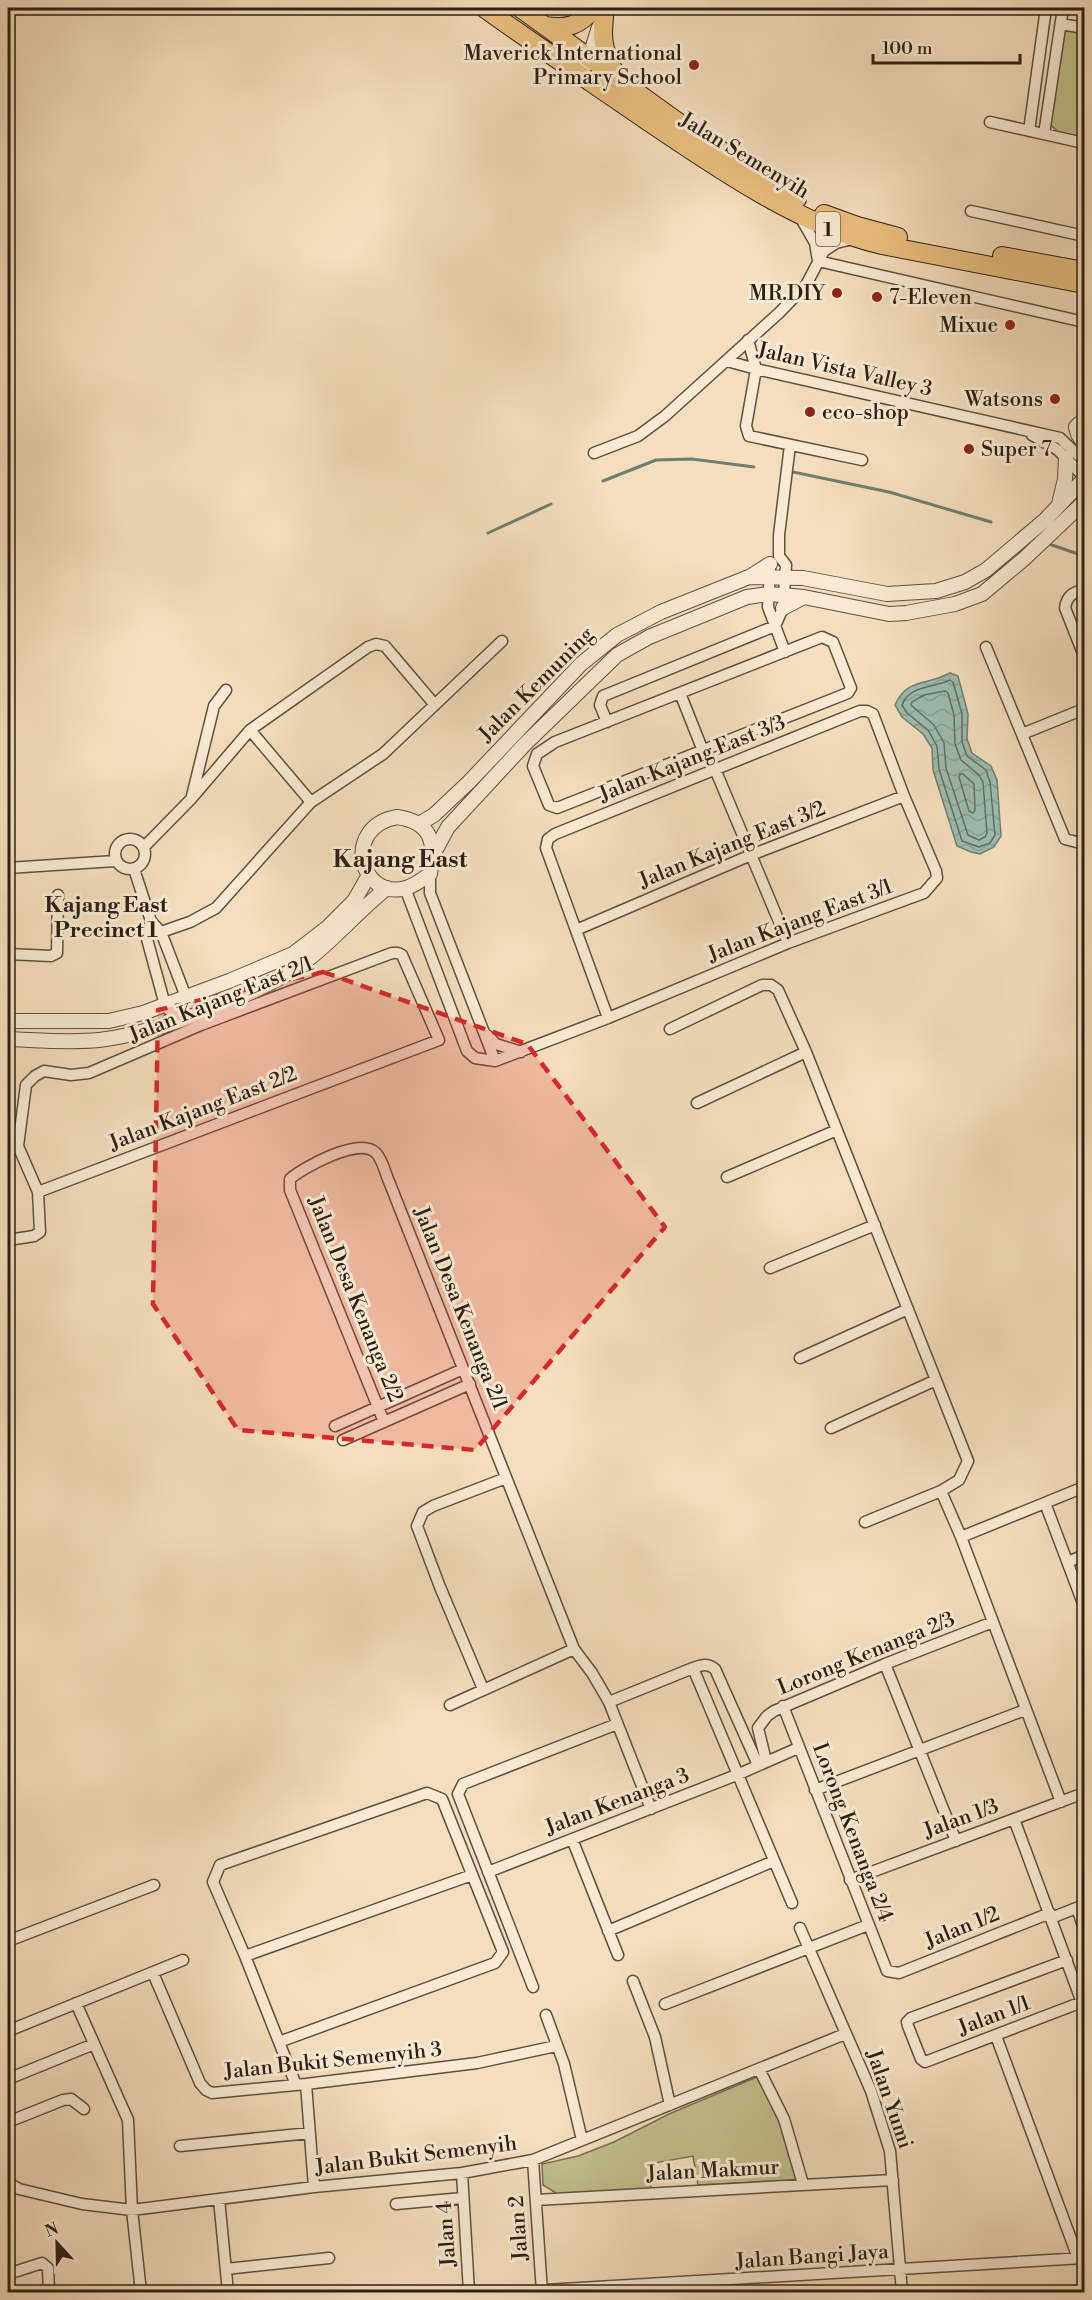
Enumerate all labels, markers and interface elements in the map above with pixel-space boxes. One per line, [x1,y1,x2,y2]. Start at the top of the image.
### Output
scale bar [873,27,1020,65]
text: 100 m [882,37,933,60]
place label: Maverick International Primary School [464,41,682,91]
marker: Maverick International Primary School [687,58,701,72]
street label: Jalan Semenyih [674,106,815,205]
road number: 1 [816,212,840,246]
place label: MR.DIY [749,281,826,307]
place label: 7-Eleven [889,285,972,311]
marker: MR.DIY [830,286,844,300]
marker: 7-Eleven [870,290,884,304]
place label: Mixue [939,313,998,339]
marker: Mixue [1003,318,1017,332]
street label: Jalan Vista Valley 3 [754,337,935,403]
place label: Watsons [964,387,1043,413]
marker: Watsons [1048,392,1062,406]
place label: eco-shop [822,400,909,426]
marker: eco-shop [803,405,817,419]
place label: Super 7 [981,437,1052,463]
marker: Super 7 [962,442,976,456]
street label: Jalan Kemuning [473,622,600,748]
street label: Jalan Kajang East 3/3 [595,710,789,809]
street label: Jalan Kajang East 3/2 [634,796,829,895]
district label: Kajang East [333,845,468,875]
street label: Jalan Kajang East 3/1 [703,874,897,969]
district label: Kajang East Precinct 1 [44,892,168,944]
street label: Jalan Kajang East 2/1 [125,951,317,1049]
street label: Jalan Kajang East 2/2 [105,1061,301,1157]
street label: Jalan Desa Kenanga 2/2 [302,1192,408,1406]
street label: Jalan Desa Kenanga 2/1 [407,1202,513,1414]
street label: Lorong Kenanga 2/3 [774,1606,959,1701]
street label: Lorong Kenanga 2/4 [806,1739,898,1926]
street label: Jalan Kenanga 3 [541,1763,693,1842]
street label: Jalan 1/3 [919,1793,1002,1845]
street label: Jalan 1/2 [920,1901,1004,1955]
street label: Jalan 1/1 [954,1990,1034,2042]
street label: Jalan Bukit Semenyih 3 [222,2037,443,2085]
street label: Jalan Yumi [860,2045,918,2152]
street label: Jalan Bukit Semenyih [313,2131,519,2181]
street label: Jalan Makmur [645,2155,780,2188]
street label: Jalan 2 [504,2195,534,2262]
street label: Jalan 4 [432,2200,462,2269]
north arrow [27,2213,87,2273]
text: N [42,2218,62,2242]
street label: Jalan Bangi Jaya [734,2239,890,2275]

